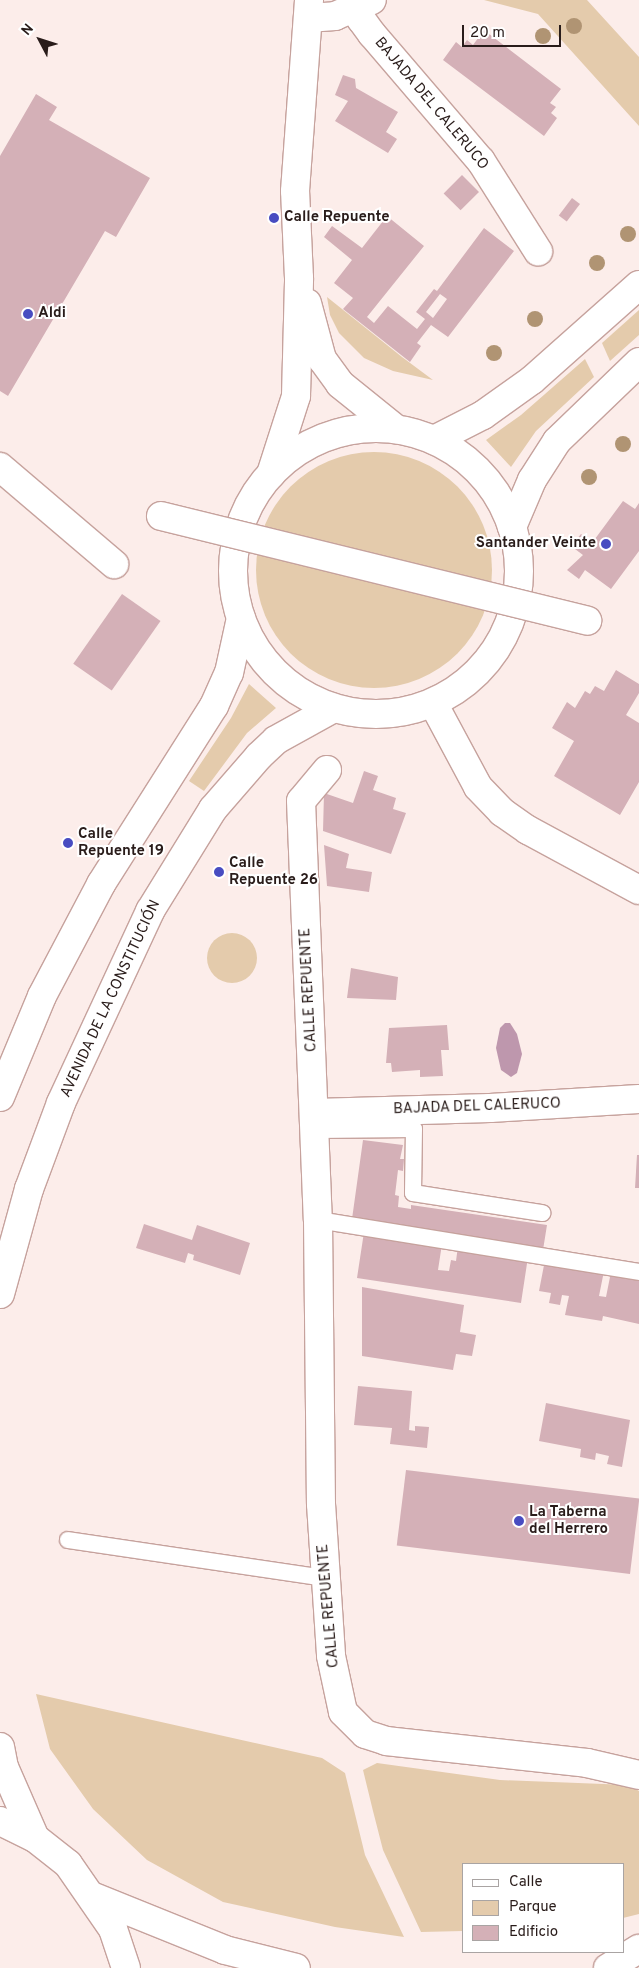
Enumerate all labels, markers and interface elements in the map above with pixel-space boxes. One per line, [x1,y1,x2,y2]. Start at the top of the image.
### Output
north arrow [15,15,65,65]
scale bar [464,15,563,47]
text: N [18,21,38,39]
text: 20 m [470,24,505,43]
street label: BAJADA DEL CALERUCO [370,34,492,174]
place label: Calle Repuente [284,209,390,227]
marker: Calle Repuente [268,212,280,224]
place label: Aldi [38,305,66,323]
marker: Aldi [22,308,34,320]
place label: Santander Veinte [475,535,596,553]
marker: Santander Veinte [600,538,612,550]
place label: Calle Repuente 19 [78,825,164,860]
marker: Calle Repuente 19 [62,837,74,849]
place label: Calle Repuente 26 [229,854,318,889]
marker: Calle Repuente 26 [213,866,225,878]
street label: AVENIDA DE LA CONSTITUCIÓN [57,897,165,1101]
street label: CALLE REPUENTE [297,928,321,1052]
street label: BAJADA DEL CALERUCO [392,1095,562,1119]
place label: La Taberna del Herrero [529,1503,608,1538]
marker: La Taberna del Herrero [513,1515,525,1527]
street label: CALLE REPUENTE [315,1543,343,1669]
legend [462,1863,624,1953]
text: Calle [509,1873,543,1892]
text: Parque [509,1898,557,1917]
text: Edificio [509,1923,558,1942]

